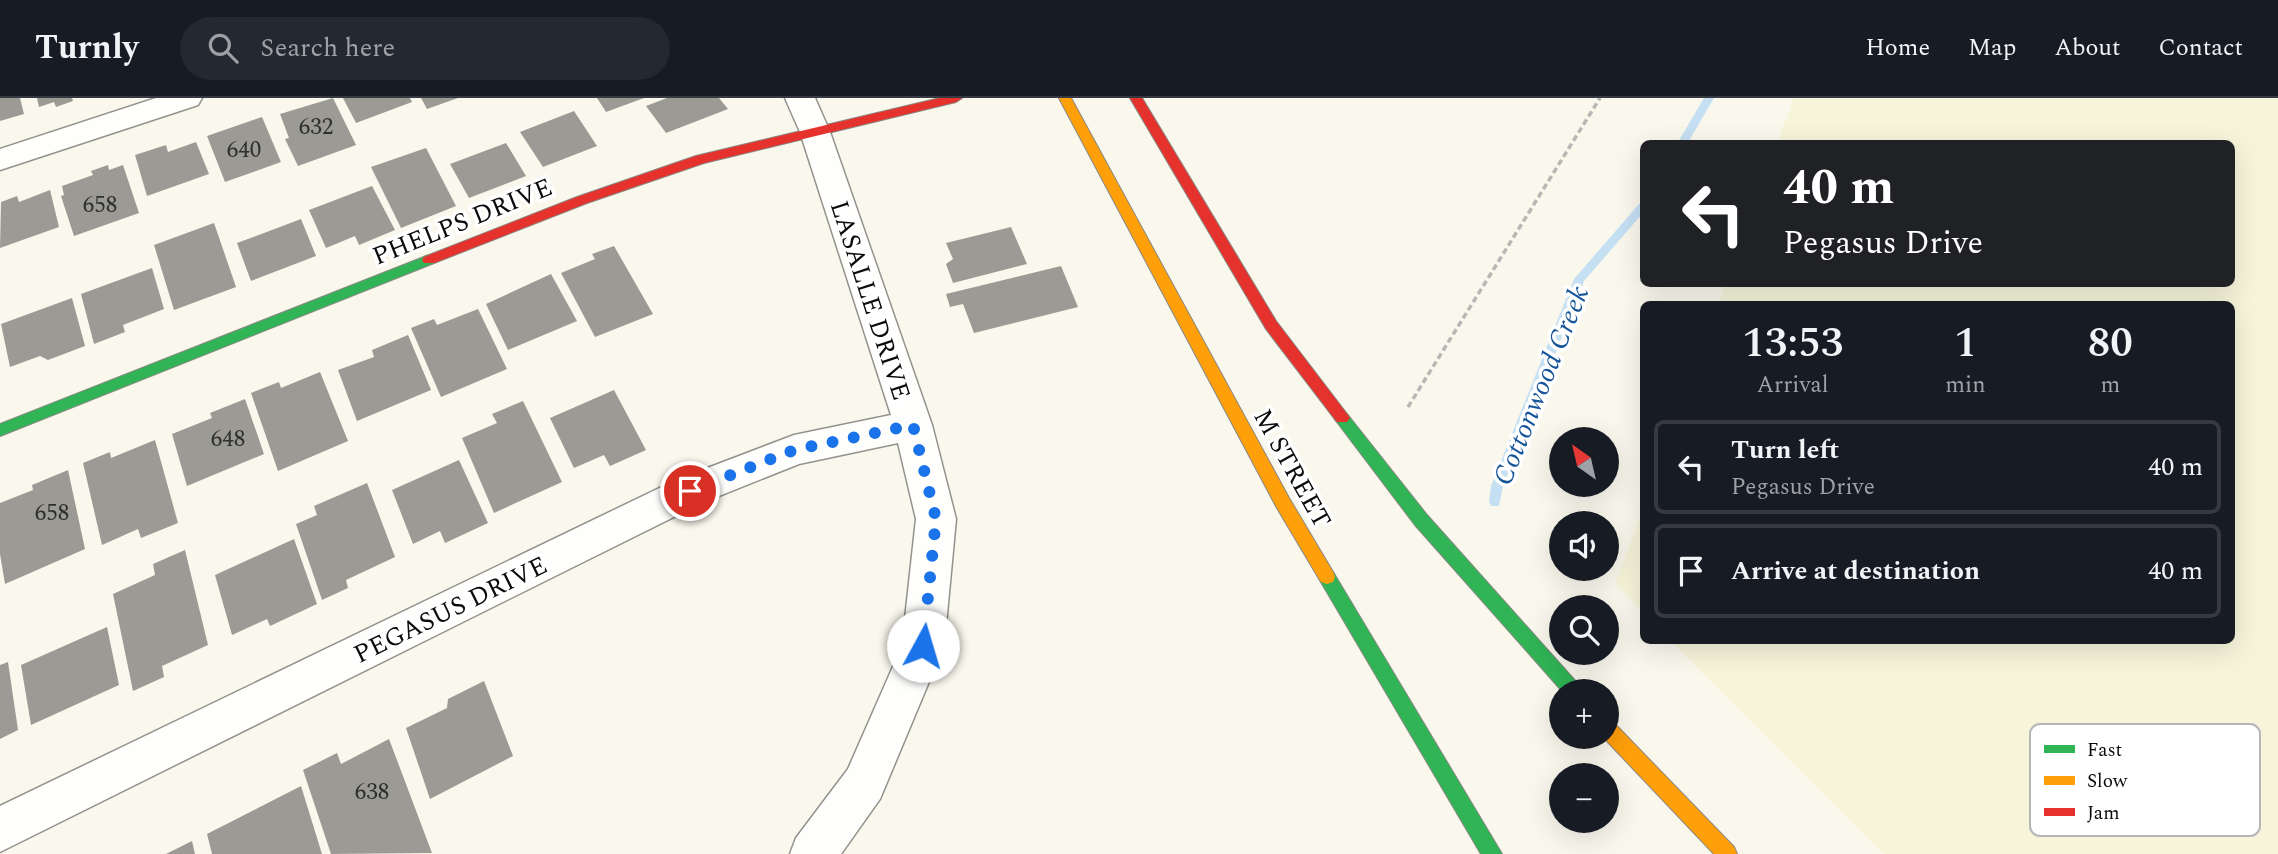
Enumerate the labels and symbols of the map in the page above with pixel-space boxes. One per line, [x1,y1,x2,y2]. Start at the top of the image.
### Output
house number: 632 [299,110,333,145]
house number: 640 [227,133,261,168]
street label: PHELPS DRIVE [366,168,559,276]
house number: 658 [83,188,117,223]
street label: LASALLE DRIVE [819,195,921,405]
water label: Cottonwood Creek [1482,279,1601,492]
street label: M STREET [1243,401,1341,536]
house number: 648 [211,422,245,457]
north arrow [1549,427,1619,497]
pin [660,461,720,521]
house number: 658 [35,496,69,531]
street label: PEGASUS DRIVE [347,546,554,674]
position arrow [886,609,960,683]
legend [2030,724,2260,836]
text: Fast [2087,736,2123,765]
text: Slow [2087,767,2128,796]
house number: 638 [355,775,389,810]
text: Jam [2087,799,2119,828]

